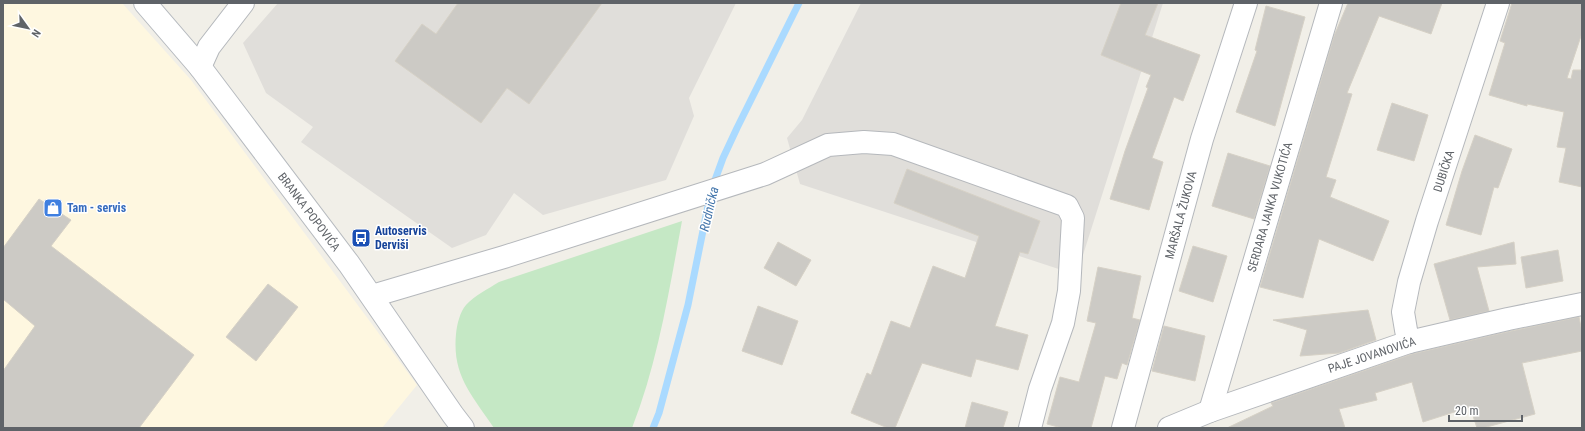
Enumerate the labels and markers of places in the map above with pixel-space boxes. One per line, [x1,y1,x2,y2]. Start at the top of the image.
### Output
shop icon: Tam - servis [42,197,64,219]
place label: Tam - servis [67,201,127,215]
place label: Autoservis Derviši [375,224,427,252]
bus stop icon: Autoservis Derviši [350,227,372,249]

